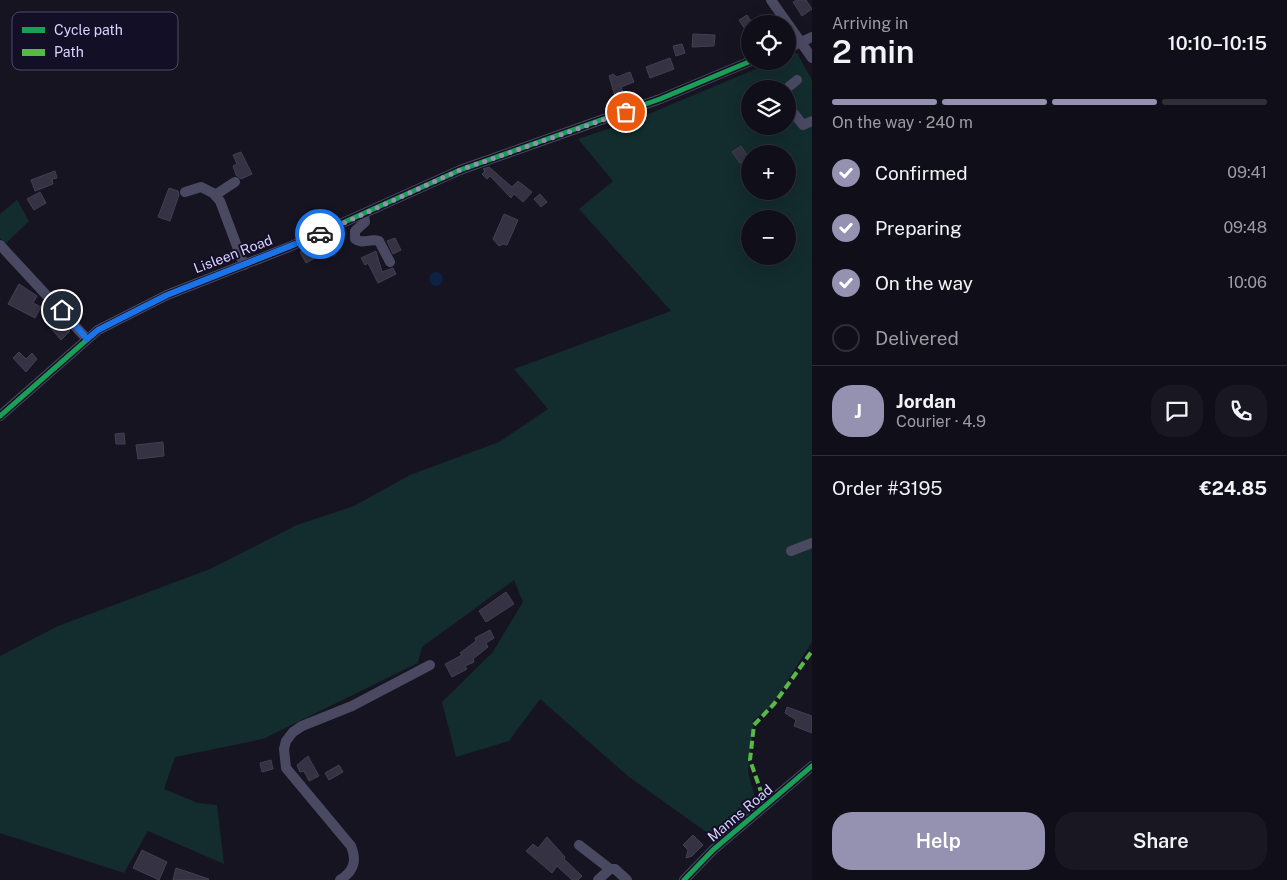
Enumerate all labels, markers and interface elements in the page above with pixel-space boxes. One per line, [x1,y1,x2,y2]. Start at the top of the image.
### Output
legend [12,12,178,70]
text: Arriving in [832,14,908,33]
map controls [741,15,796,265]
button: locate [741,15,796,70]
text: Cycle path [54,22,123,38]
text: 10:10–10:15 [1168,32,1267,54]
text: 2 min [832,33,915,70]
text: Path [54,44,84,60]
button: layers [741,80,796,135]
pin [605,91,647,133]
icon: bag [612,98,640,126]
text: On the way · 240 m [832,113,973,132]
button: + [741,145,796,200]
icon: check [832,159,860,187]
text: Confirmed [875,162,968,184]
text: 09:41 [1227,163,1267,182]
courier [295,209,345,259]
button: − [741,210,796,265]
icon: check [832,214,860,242]
text: Preparing [875,217,962,239]
text: 09:48 [1223,218,1267,237]
icon: car [306,220,334,248]
street label: Lisleen Road [191,232,275,276]
icon: check [832,269,860,297]
text: On the way [875,272,973,294]
text: 10:06 [1227,273,1267,292]
pin [41,289,83,331]
icon: home [48,296,76,324]
text: Delivered [875,327,959,349]
button: chat [1151,385,1203,437]
button: phone [1215,385,1267,437]
text: Jordan [896,390,956,412]
text: J [854,400,862,422]
text: Courier · 4.9 [896,412,986,431]
text: Order #3195 [832,477,942,499]
text: €24.85 [1199,477,1267,499]
street label: Manns Road [704,781,776,845]
button: Help [832,812,1045,870]
button: Share [1055,812,1267,870]

